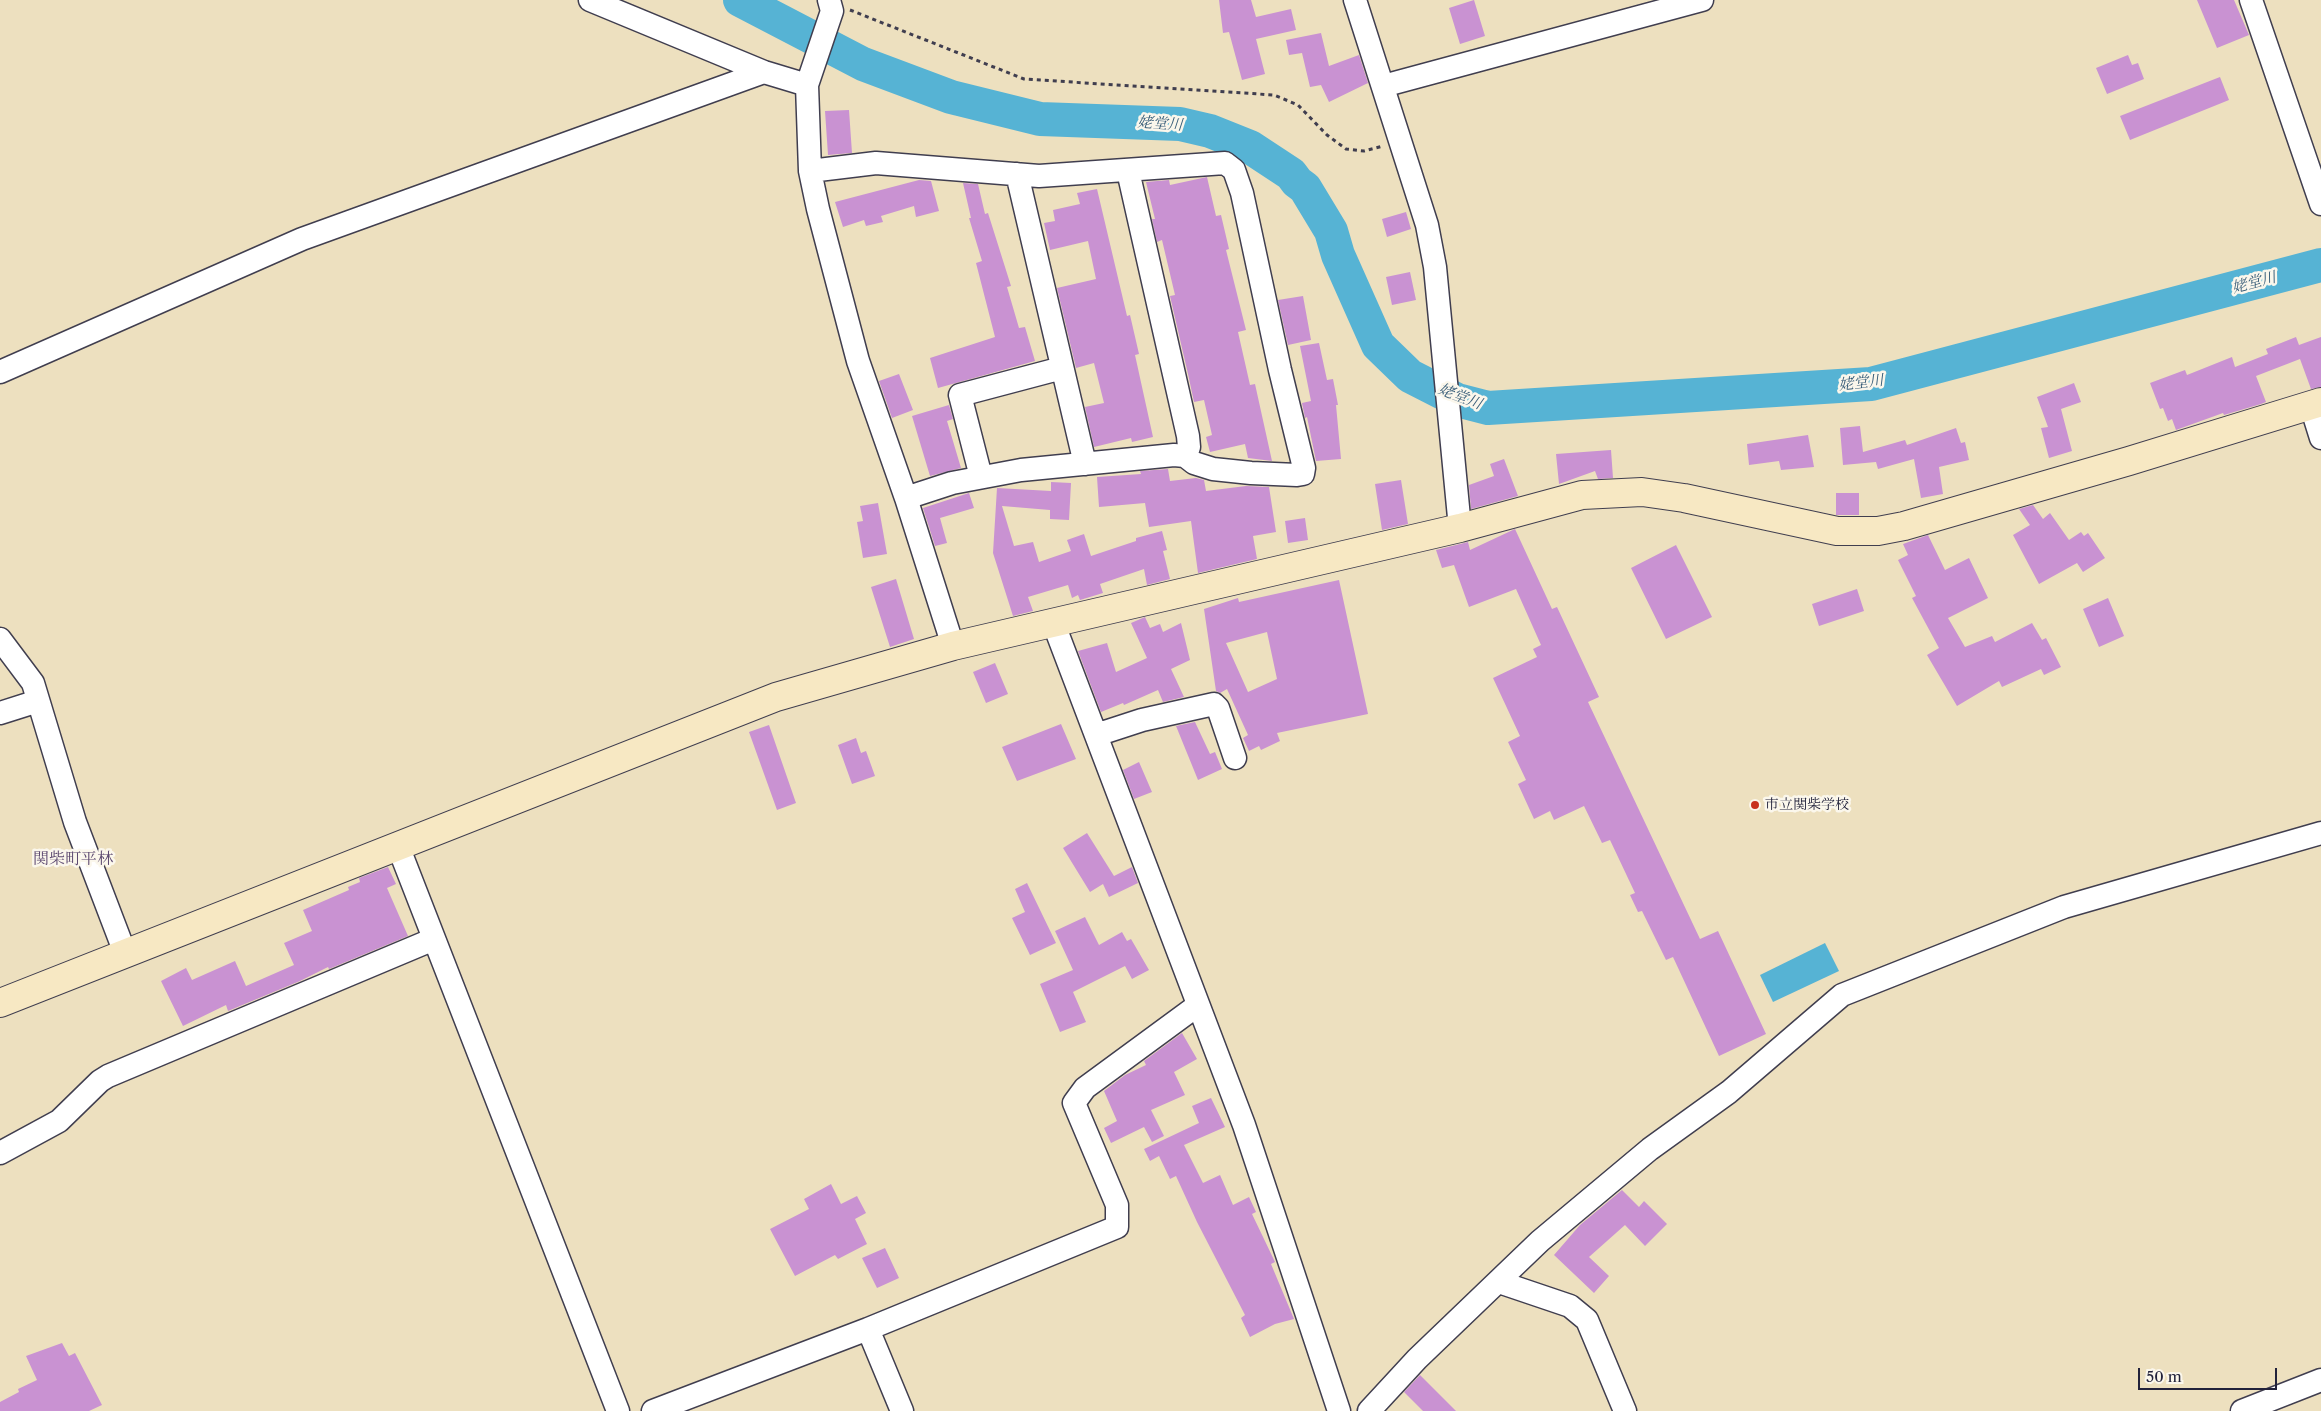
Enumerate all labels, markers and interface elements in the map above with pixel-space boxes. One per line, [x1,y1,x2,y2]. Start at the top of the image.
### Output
water label: 姥堂川 [1137,113,1183,135]
water label: 姥堂川 [2230,268,2278,298]
water label: 姥堂川 [1838,371,1884,395]
water label: 姥堂川 [1436,381,1484,413]
place label: 市立関柴学校 [1765,797,1849,813]
marker: 市立関柴学校 [1749,799,1761,811]
district label: 関柴町平林 [33,849,113,869]
scale bar [2141,1358,2280,1390]
text: 50 m [2146,1367,2182,1386]

